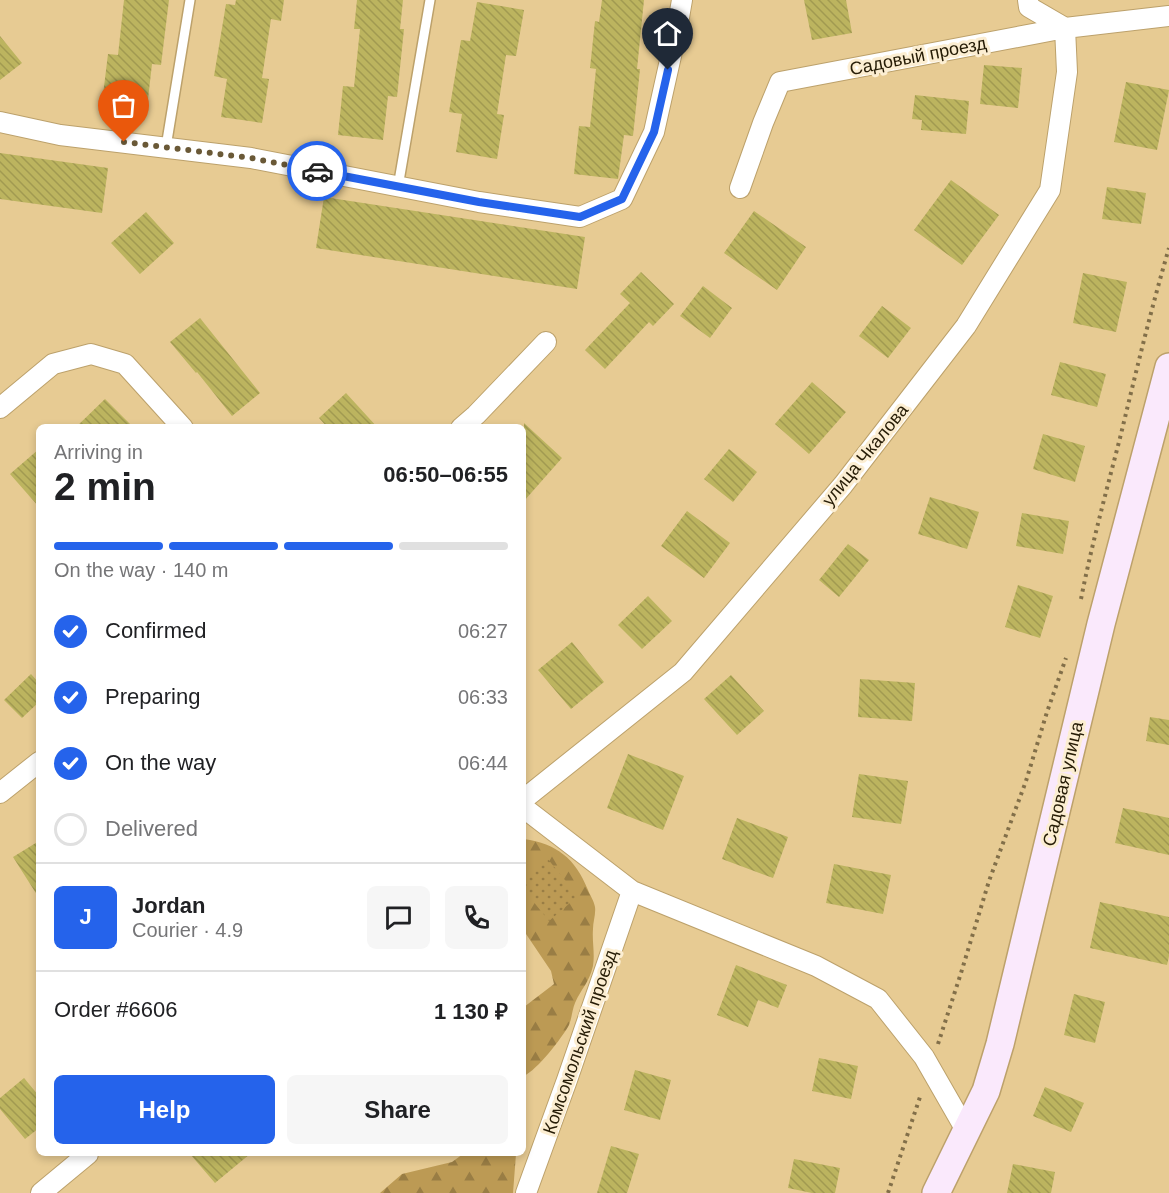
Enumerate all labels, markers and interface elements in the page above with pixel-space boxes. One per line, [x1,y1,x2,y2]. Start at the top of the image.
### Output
pin [642,8,693,70]
icon: home [651,17,684,50]
street label: Садовый проезд [848,33,989,79]
pin [98,80,149,142]
icon: bag [107,89,140,122]
courier [287,141,347,201]
icon: car [301,155,334,188]
street label: улица Чкалова [818,399,913,510]
text: Arriving in [54,441,143,463]
text: 06:50–06:55 [383,462,508,487]
text: 2 min [54,465,156,508]
text: On the way · 140 m [54,559,229,581]
icon: check [54,615,87,648]
text: Confirmed [105,618,206,643]
text: 06:27 [458,620,508,642]
icon: check [54,681,87,714]
text: Preparing [105,684,200,709]
text: 06:33 [458,686,508,708]
street label: Садовая улица [1039,719,1087,848]
icon: check [54,747,87,780]
text: On the way [105,750,216,775]
text: 06:44 [458,752,508,774]
text: Delivered [105,816,198,841]
button: chat [367,886,430,949]
button: phone [445,886,508,949]
text: Jordan [132,893,205,918]
text: J [79,904,92,929]
text: Courier · 4.9 [132,919,243,941]
street label: Комсомольский проезд [539,947,621,1137]
text: Order #6606 [54,997,178,1022]
text: 1 130 ₽ [434,999,508,1024]
button: Help [54,1075,275,1144]
button: Share [287,1075,508,1144]

